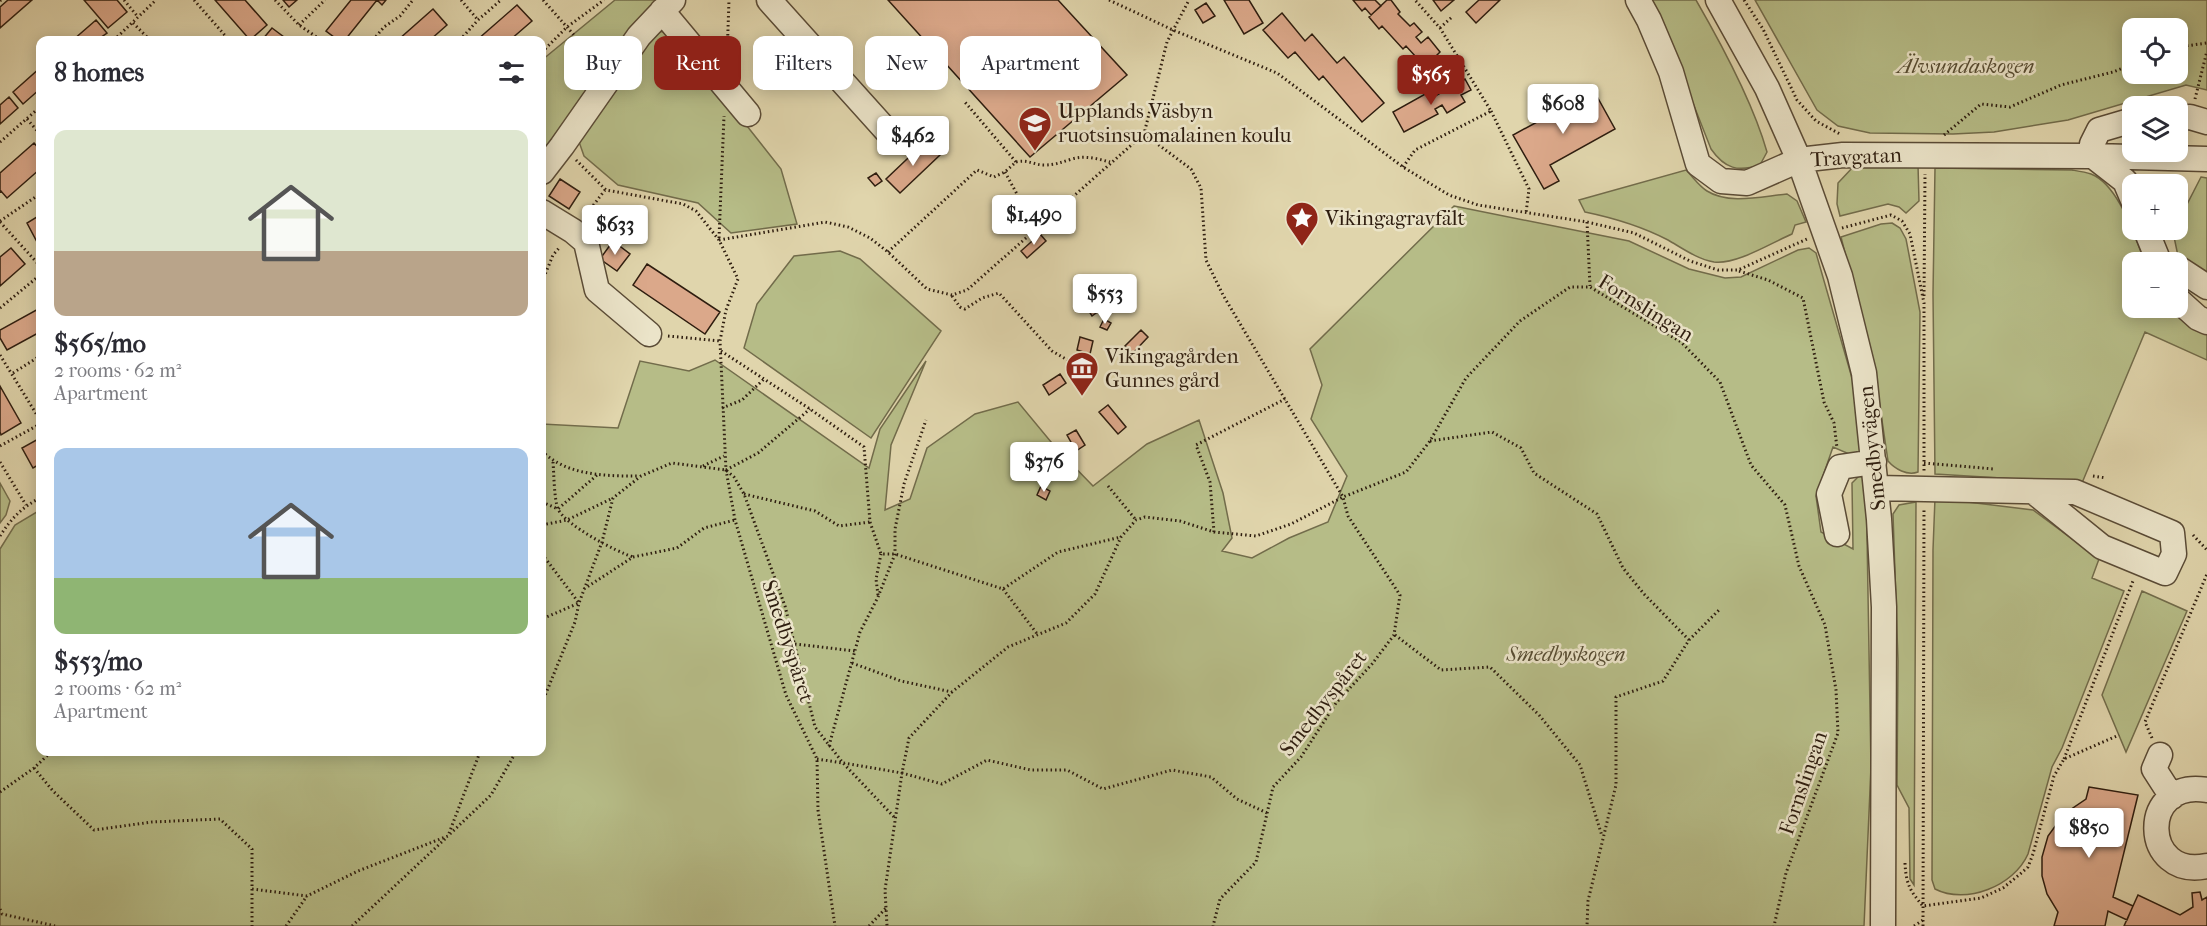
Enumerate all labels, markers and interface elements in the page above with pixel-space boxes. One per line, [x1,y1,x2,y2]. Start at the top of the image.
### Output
map controls [2122,18,2188,318]
button: locate [2122,18,2188,84]
chip: Buy [564,36,642,90]
chip: Rent [654,36,741,90]
chip: Filters [753,36,853,90]
chip: New [865,36,948,90]
chip: Apartment [960,36,1101,90]
park label: Älvsundaskogen [1895,53,2035,78]
pin: $565 [1395,55,1467,106]
icon: filters [495,56,528,89]
text: 8 homes [54,57,144,88]
text: $565 [1411,63,1451,86]
pin: $608 [1527,84,1599,135]
text: $608 [1542,92,1584,115]
button: layers [2122,96,2188,162]
place label: Upplands Väsbyn ruotsinsuomalainen koulu [1058,99,1292,147]
school or university icon: Upplands Väsbyn ruotsinsuomalainen koulu [1017,105,1053,152]
pin: $462 [877,116,949,167]
text: $462 [891,124,935,147]
street label: Travgatan [1810,143,1902,171]
icon: home [237,169,345,277]
button: + [2122,174,2188,240]
pin: $1,490 [985,195,1083,246]
place icon: Vikingagravfält [1284,200,1320,247]
text: $1,490 [1006,203,1062,226]
pin: $633 [579,205,651,256]
place label: Vikingagravfält [1324,206,1465,230]
text: $633 [596,213,634,236]
button: − [2122,252,2188,318]
street label: Fornslingan [1594,269,1698,347]
pin: $553 [1069,274,1141,325]
text: $553 [1087,282,1123,305]
text: $565/mo [54,328,146,359]
place label: Vikingagården Gunnes gård [1104,344,1239,392]
museum icon: Vikingagården Gunnes gård [1064,350,1100,397]
text: 2 rooms · 62 m² [54,359,181,382]
text: Apartment [54,382,148,405]
street label: Smedbyvägen [1854,384,1890,512]
pin: $376 [1008,442,1080,493]
text: $376 [1024,450,1064,473]
icon: home [237,487,345,595]
street label: Smedbyspåret [757,577,819,706]
park label: Smedbyskogen [1505,642,1626,666]
street label: Smedbyspåret [1274,645,1372,760]
text: $553/mo [54,646,142,677]
text: 2 rooms · 62 m² [54,677,181,700]
text: Apartment [54,700,148,723]
street label: Fornslingan [1774,728,1832,838]
pin: $850 [2053,808,2125,859]
text: $850 [2069,816,2109,839]

